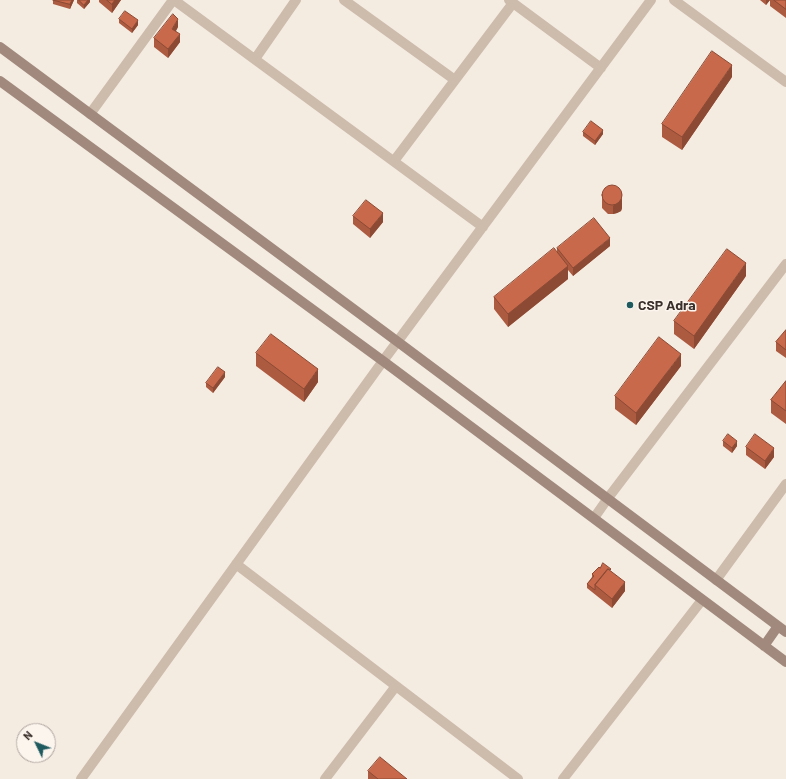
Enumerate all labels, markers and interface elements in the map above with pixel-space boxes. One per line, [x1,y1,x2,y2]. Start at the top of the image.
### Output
place label: CSP Adra [638,297,696,313]
marker: CSP Adra [625,300,635,310]
north arrow [16,723,56,763]
text: N [20,728,35,742]

